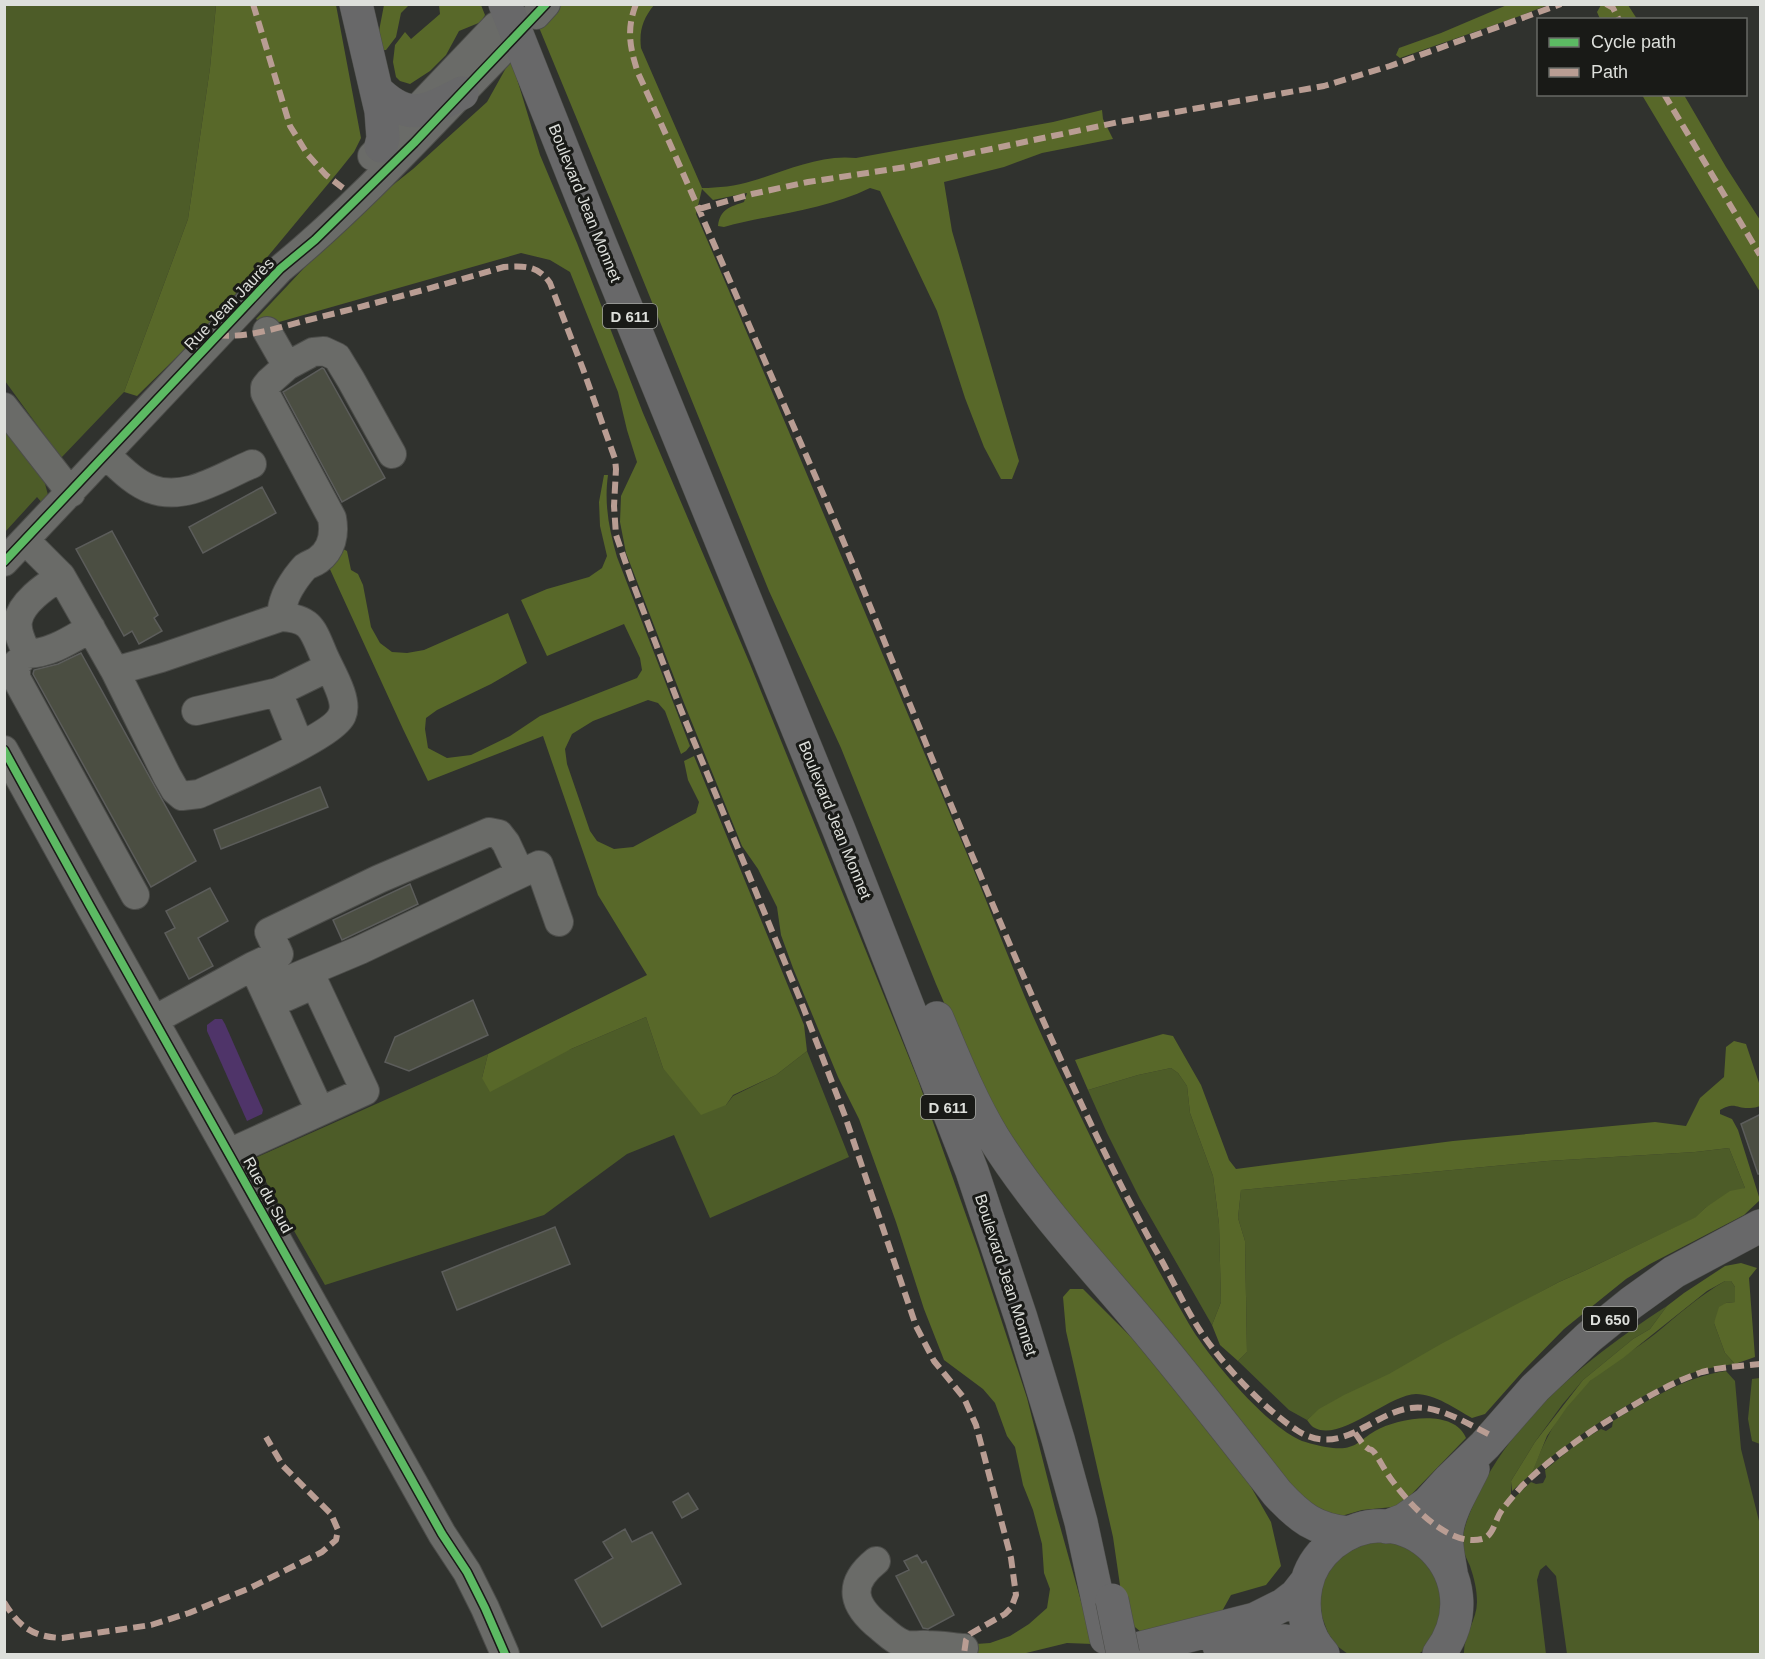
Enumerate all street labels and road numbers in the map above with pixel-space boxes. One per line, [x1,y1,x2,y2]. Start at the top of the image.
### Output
street label: Boulevard Jean Monnet [545,121,625,285]
street label: Rue Jean Jaurès [181,255,277,353]
road number: D 611 [603,304,657,328]
street label: Boulevard Jean Monnet [795,738,875,902]
road number: D 611 [921,1095,975,1119]
street label: Rue du Sud [240,1154,296,1236]
street label: Boulevard Jean Monnet [972,1192,1040,1359]
road number: D 650 [1583,1307,1637,1331]

